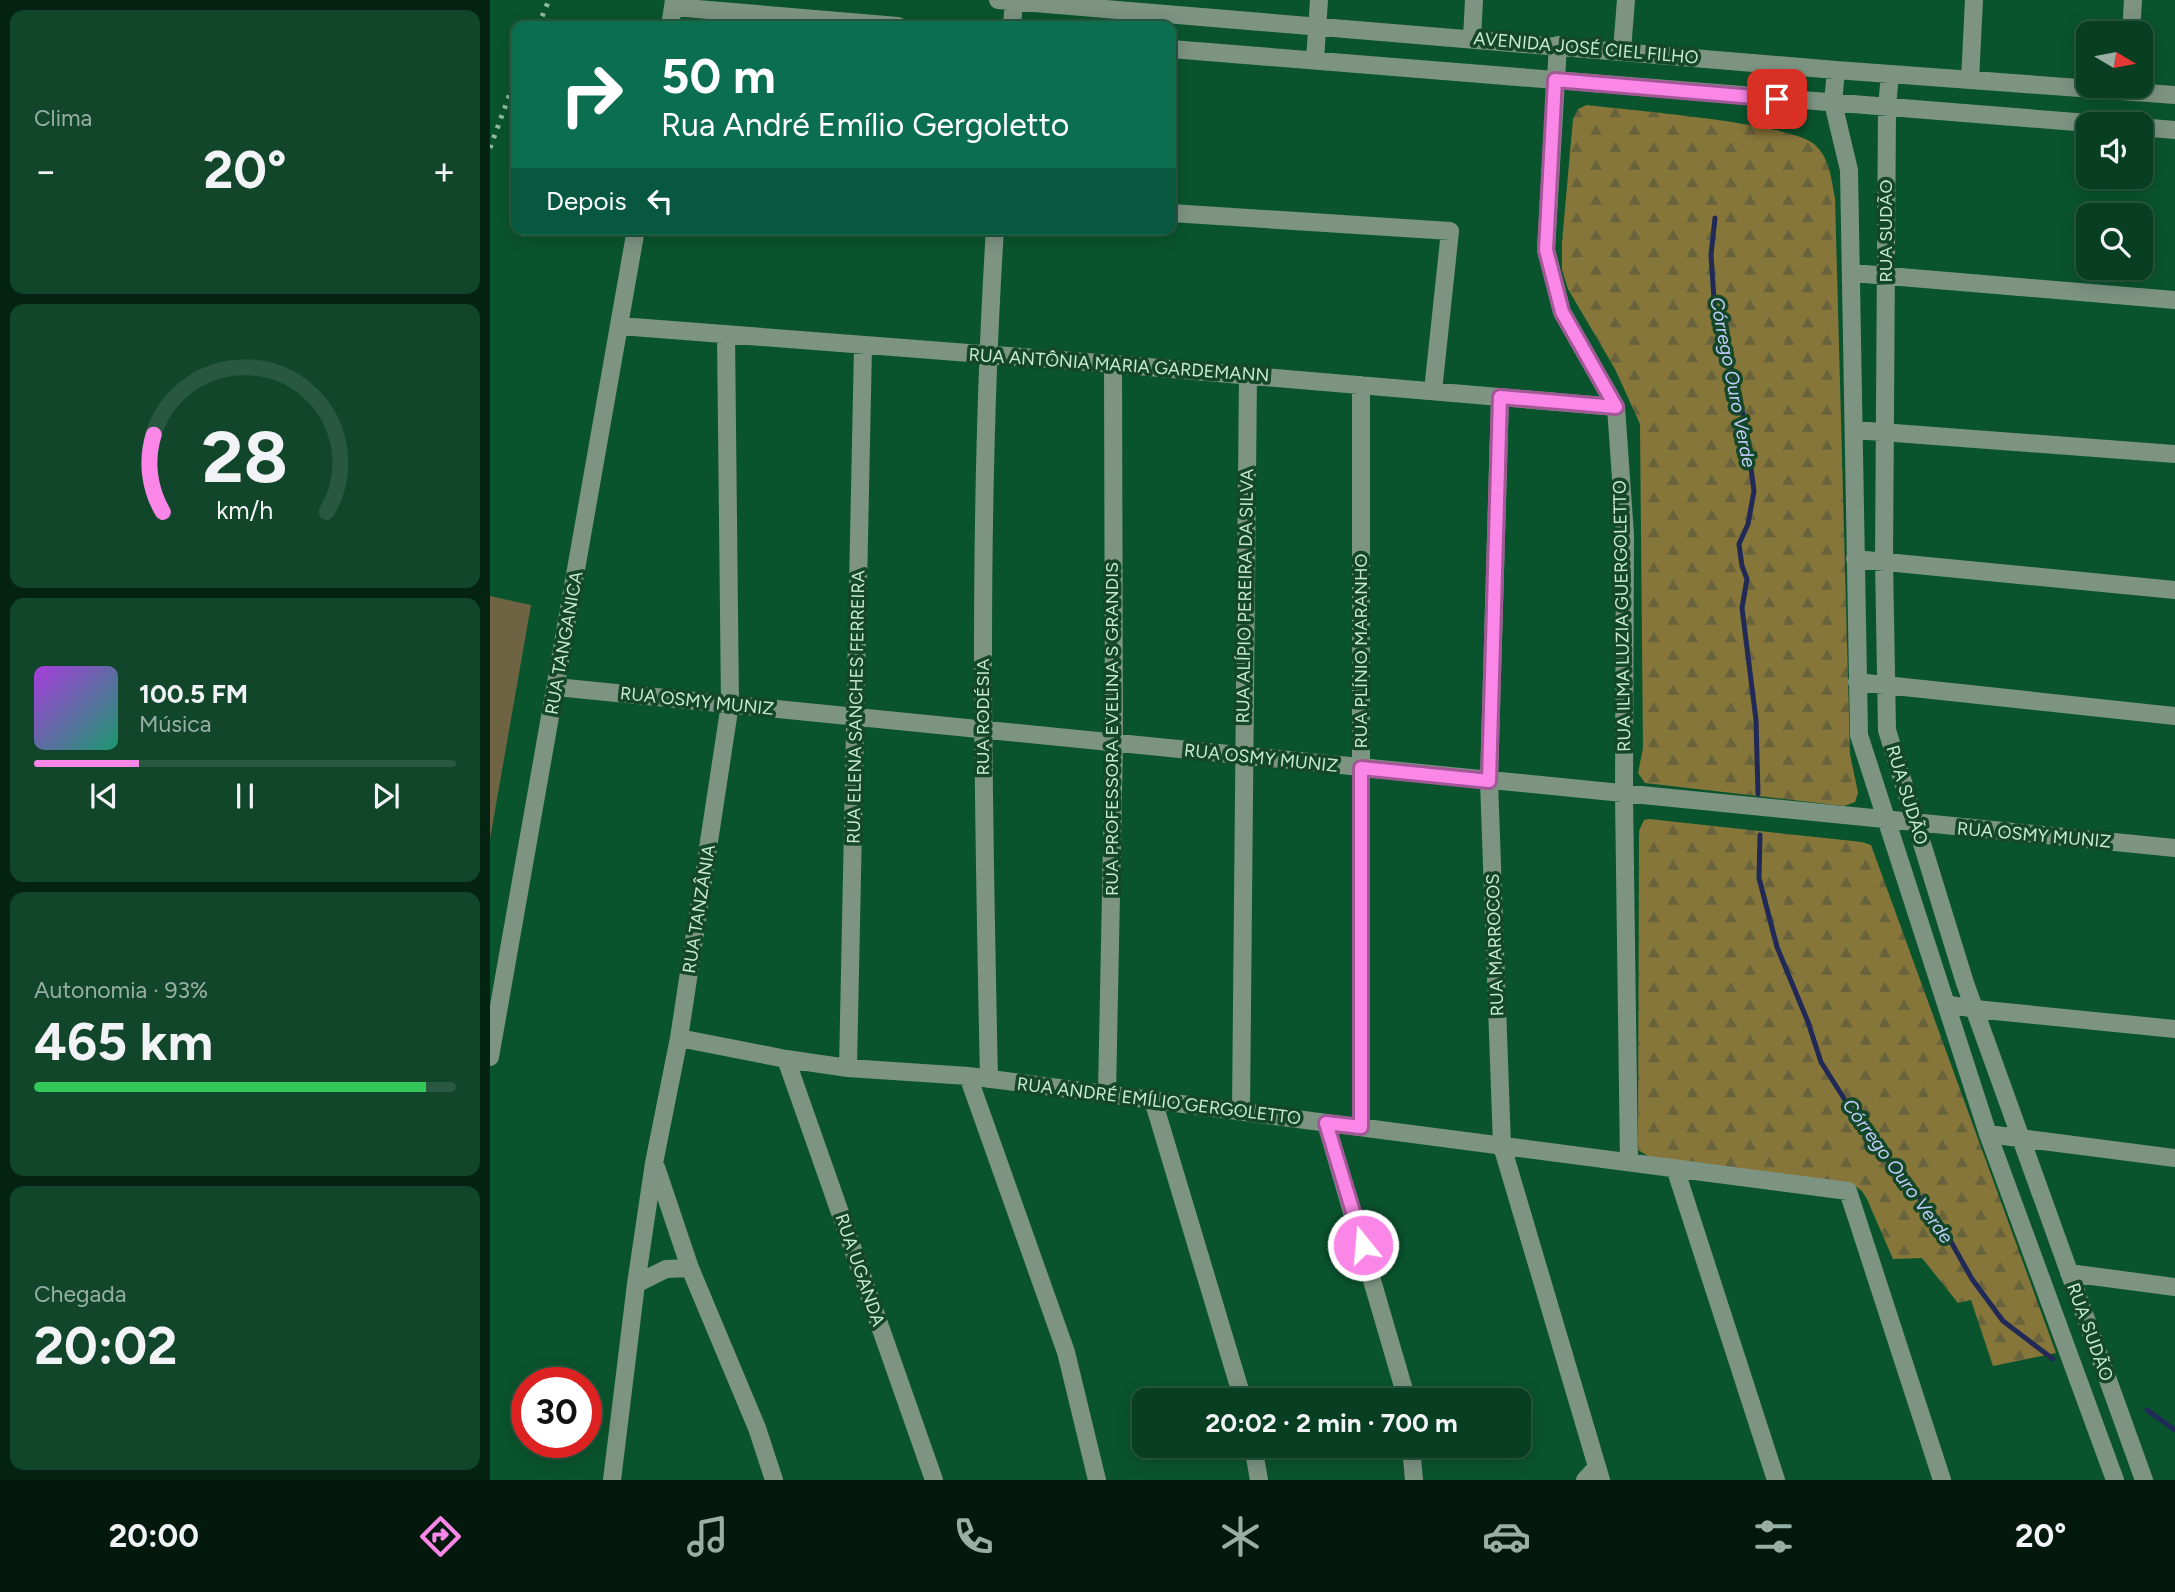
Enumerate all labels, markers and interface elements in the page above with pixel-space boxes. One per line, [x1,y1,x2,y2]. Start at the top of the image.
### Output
north arrow [2076,21,2152,98]
map controls [2076,21,2153,280]
street label: AVENIDA JOSÉ CIEL FILHO [1473,27,1699,69]
text: 50 m [661,46,776,105]
icon: right [546,49,637,140]
pin [1747,69,1807,129]
icon: arrive [1758,80,1796,118]
text: Clima [34,104,92,132]
text: Rua André Emílio Gergoletto [661,106,1069,144]
button: sound [2076,112,2153,189]
text: 20° [203,139,287,201]
text: − [34,148,58,194]
text: + [432,148,456,194]
street label: RUA SUDÃO [1875,180,1897,282]
icon: left [641,182,679,220]
text: Depois [546,185,627,217]
button: search [2076,203,2153,280]
water label: Córrego Ouro Verde [1705,295,1761,470]
street label: RUA ANTÔNIA MARIA GARDEMANN [968,344,1270,386]
text: 28 [202,413,288,500]
street label: RUA ALÍPIO PEREIRA DA SILVA [1232,468,1258,724]
street label: RUA ILMA LUZIA GUERGOLETTO [1609,480,1635,752]
text: km/h [216,495,274,525]
street label: RUA PLÍNIO MARANHO [1350,554,1372,748]
street label: RUA PROFESSORA EVELINA S GRANDIS [1101,562,1123,896]
street label: RUA TANGANICA [541,570,587,716]
street label: RUA ELENA SANCHES FERREIRA [843,570,869,844]
street label: RUA RODÉSIA [972,658,994,776]
text: 100.5 FM [139,678,248,710]
street label: RUA OSMY MUNIZ [619,682,775,720]
text: Música [139,710,212,738]
street label: RUA OSMY MUNIZ [1183,739,1339,777]
street label: RUA SUDÃO [1881,743,1933,847]
icon: previous [85,777,123,815]
icon: pause [226,777,264,815]
icon: next [367,777,405,815]
street label: RUA OSMY MUNIZ [1956,817,2112,853]
street label: RUA TANZÂNIA [678,843,720,975]
street label: RUA MARROCOS [1482,873,1508,1017]
text: Autonomia · 93% [34,976,208,1004]
text: 465 km [34,1011,213,1073]
street label: RUA ANDRÉ EMÍLIO GERGOLETTO [1016,1073,1302,1129]
water label: Córrego Ouro Verde [1838,1094,1959,1248]
position arrow [1326,1208,1400,1282]
street label: RUA UGANDA [830,1211,890,1329]
text: Chegada [34,1280,126,1308]
street label: RUA SUDÃO [2062,1280,2118,1384]
text: 20:02 [34,1315,177,1377]
speed limit sign: 30 [511,1367,602,1458]
text: 20:02 · 2 min · 700 m [1205,1407,1458,1439]
icon: directions [416,1512,465,1561]
icon: music [683,1512,732,1561]
icon: phone [949,1512,998,1561]
icon: climate [1216,1512,1265,1561]
icon: car [1482,1512,1531,1561]
icon: filters [1749,1512,1798,1561]
text: 20:00 [109,1517,199,1555]
text: 20° [2015,1517,2066,1555]

